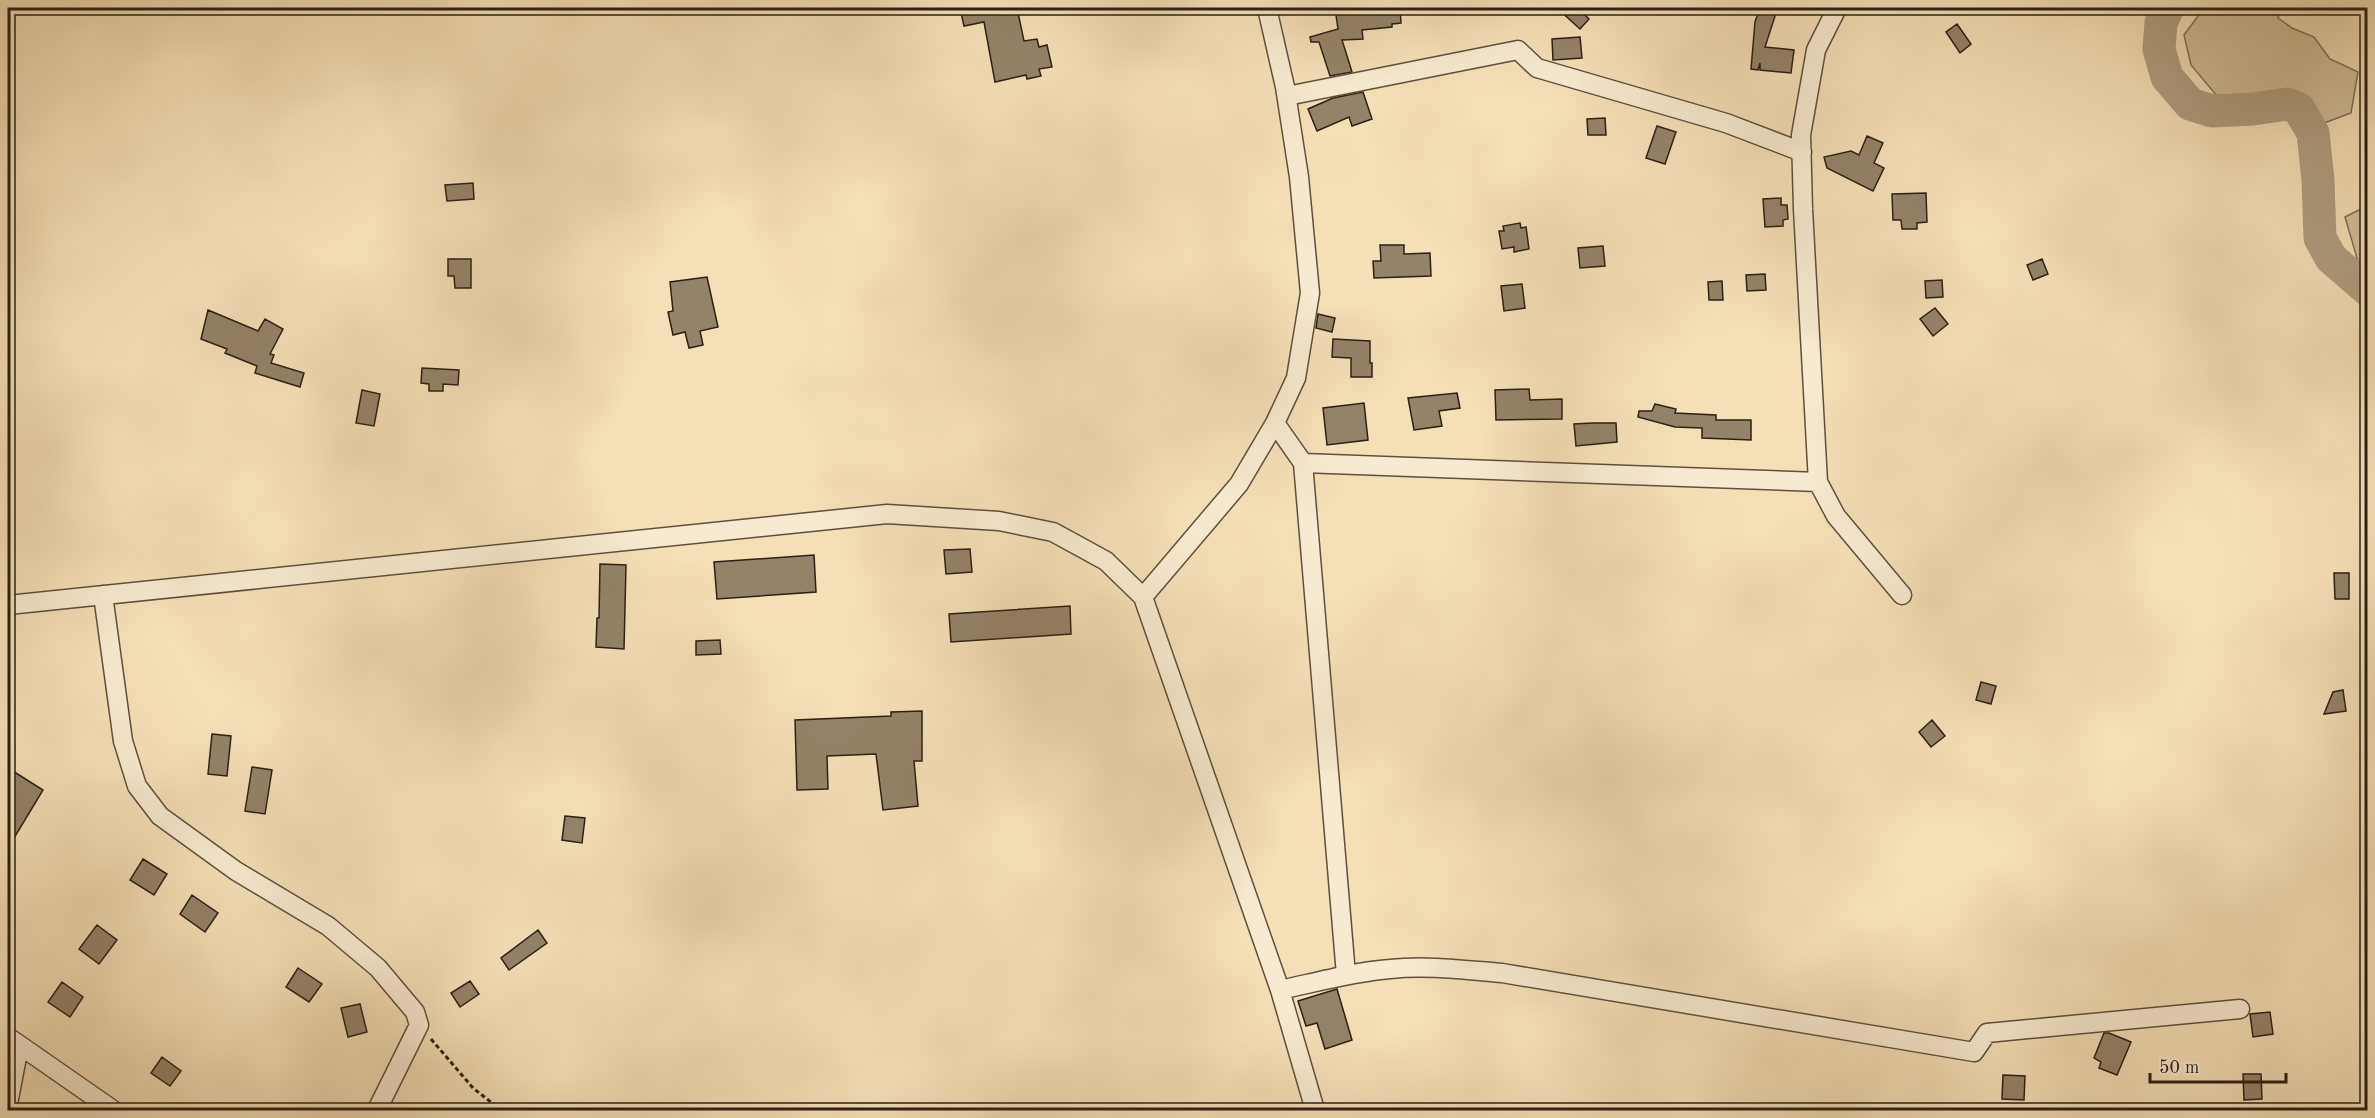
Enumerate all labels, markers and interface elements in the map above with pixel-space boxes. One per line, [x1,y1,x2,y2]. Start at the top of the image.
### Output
scale bar [2150,1046,2286,1084]
text: 50 m [2159,1059,2199,1077]

